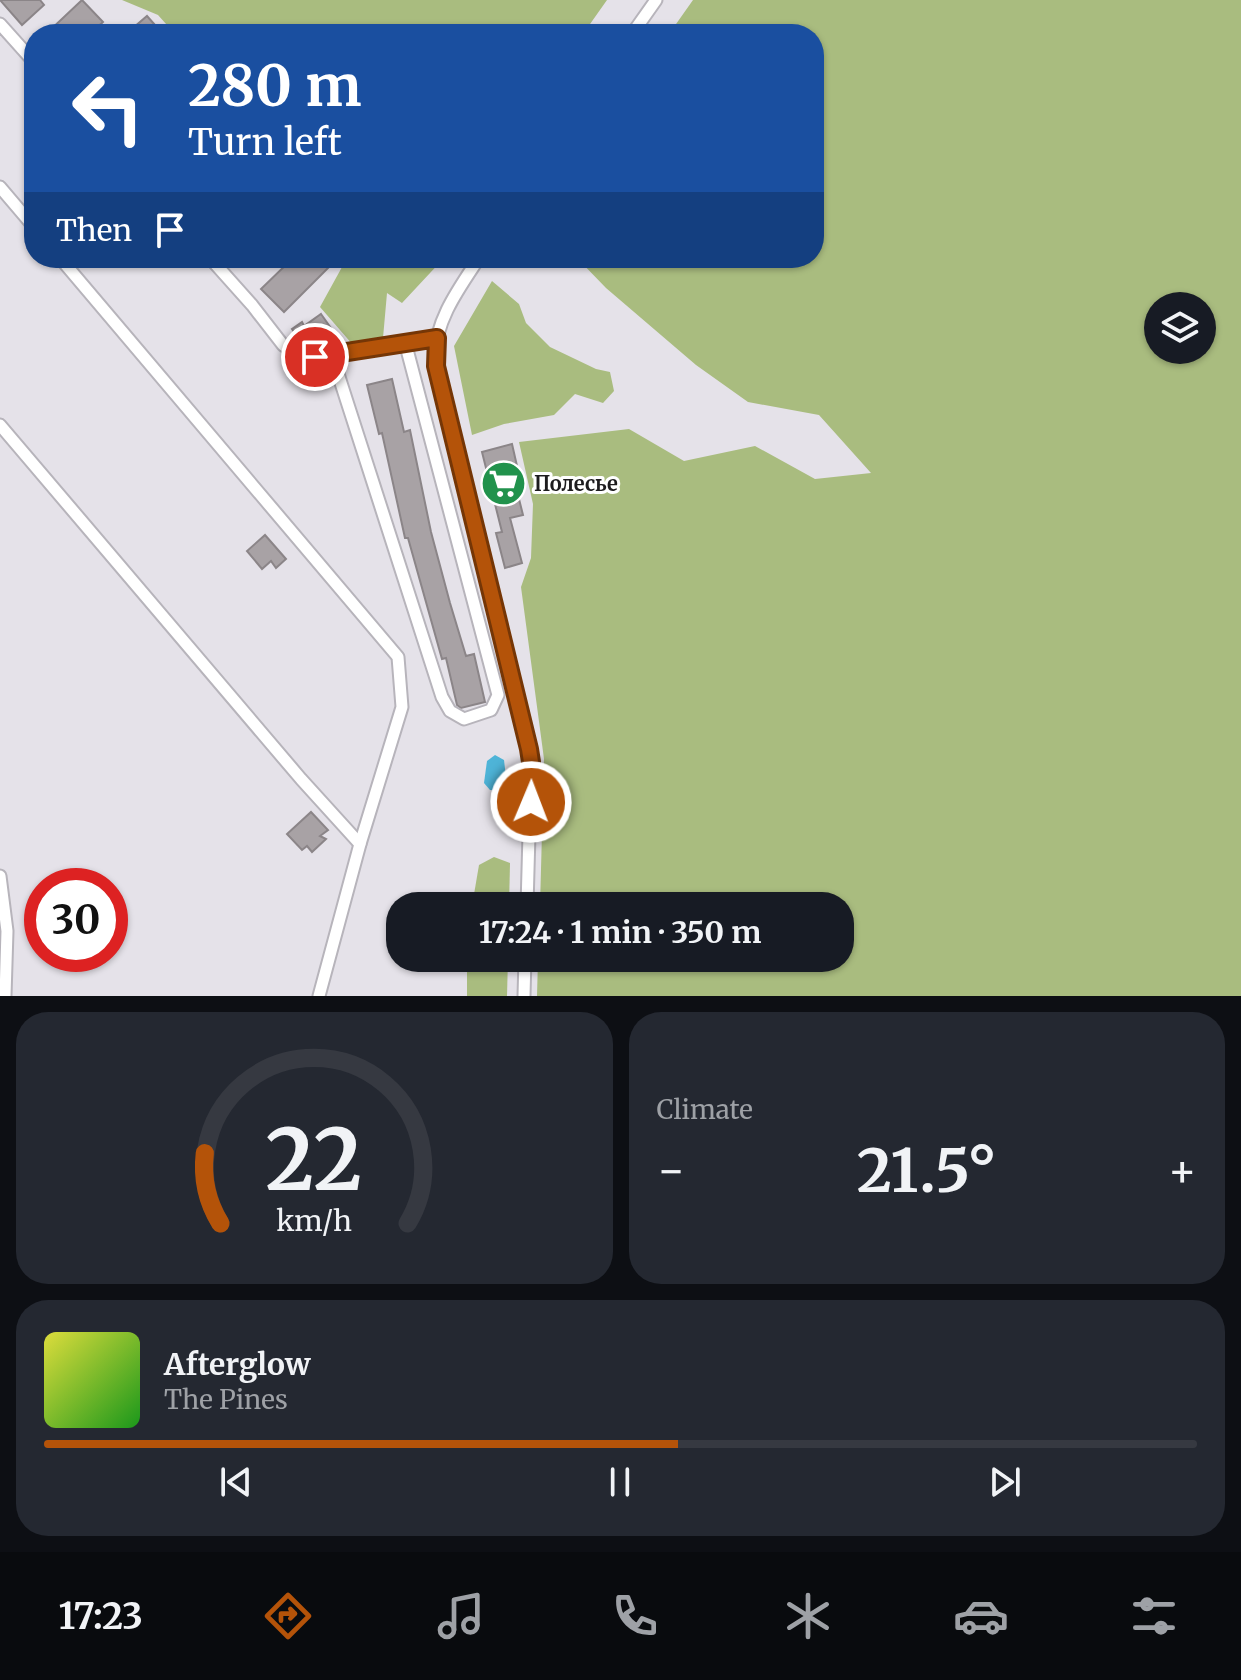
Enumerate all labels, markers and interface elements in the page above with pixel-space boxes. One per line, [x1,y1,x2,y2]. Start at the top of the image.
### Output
text: 280 m [188,51,362,121]
icon: left [56,56,160,160]
text: Turn left [188,120,342,165]
icon: arrive [148,208,192,252]
text: Then [56,211,132,249]
map controls [1144,292,1216,364]
button: layers [1144,292,1216,364]
pin [281,323,349,391]
icon: arrive [293,335,337,379]
supermarket icon: Полесье [479,459,527,507]
place label: Полесье [534,471,618,496]
position arrow [489,760,573,844]
speed limit sign: 30 [24,868,128,972]
text: 17:24 · 1 min · 350 m [479,913,761,951]
text: Climate [657,1093,753,1126]
text: 22 [266,1108,363,1213]
text: 21.5° [857,1133,997,1208]
text: − [657,1143,686,1198]
text: + [1168,1143,1197,1198]
text: km/h [276,1203,352,1239]
text: Afterglow [164,1345,311,1383]
text: The Pines [164,1383,288,1416]
icon: previous [214,1460,258,1504]
icon: pause [598,1460,642,1504]
icon: next [983,1460,1027,1504]
icon: directions [260,1588,316,1644]
icon: music [433,1588,489,1644]
icon: phone [607,1588,663,1644]
icon: climate [780,1588,836,1644]
icon: car [953,1588,1009,1644]
icon: filters [1126,1588,1182,1644]
text: 17:23 [59,1594,143,1639]

